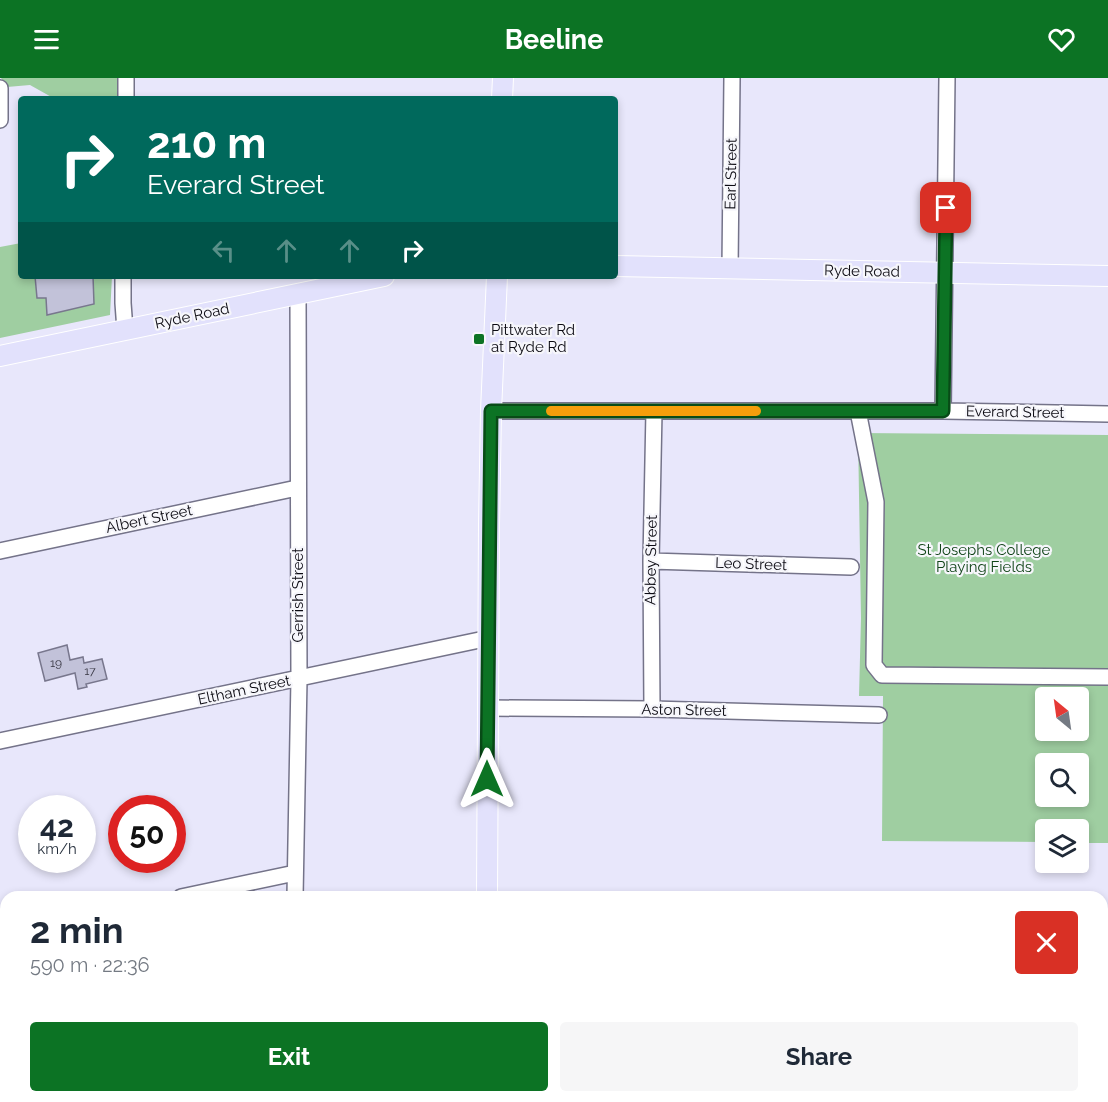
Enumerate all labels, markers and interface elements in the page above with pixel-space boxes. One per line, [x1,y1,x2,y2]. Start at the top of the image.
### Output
icon: menu [30,23,63,56]
icon: heart [1045,23,1078,56]
text: Beeline [505,24,603,55]
text: 210 m [147,119,266,168]
icon: right [48,120,126,198]
street label: Earl Street [721,138,741,210]
text: Everard Street [147,169,324,200]
pin [920,182,971,233]
icon: arrive [929,191,962,224]
icon: left [207,234,240,267]
icon: ahead [270,234,303,267]
icon: ahead [333,234,366,267]
icon: right [396,234,429,267]
street label: Ryde Road [824,261,900,281]
street label: Ryde Road [153,299,231,333]
place label: Pittwater Rd at Ryde Rd [491,321,575,356]
marker: Pittwater Rd at Ryde Rd [472,332,486,346]
street label: Everard Street [966,402,1064,422]
street label: Albert Street [104,501,194,537]
street label: Abbey Street [641,515,661,605]
park label: St Josephs College Playing Fields [918,541,1051,576]
street label: Gerrish Street [289,548,307,642]
street label: Leo Street [715,554,787,574]
house number: 19 [50,656,62,670]
house number: 17 [84,664,96,678]
street label: Eltham Street [196,671,292,709]
north arrow [1035,687,1089,741]
map controls [1035,687,1089,873]
street label: Aston Street [641,700,727,720]
position arrow [455,747,519,811]
button: search [1035,753,1089,807]
speed limit sign: 50 [108,795,186,873]
text: 42 [40,809,74,844]
button: layers [1035,819,1089,873]
text: km/h [37,840,77,858]
text: 2 min [30,909,123,951]
button: close [1015,911,1078,974]
text: 590 m · 22:36 [30,953,150,977]
button: Exit [30,1022,548,1091]
button: Share [560,1022,1078,1091]

